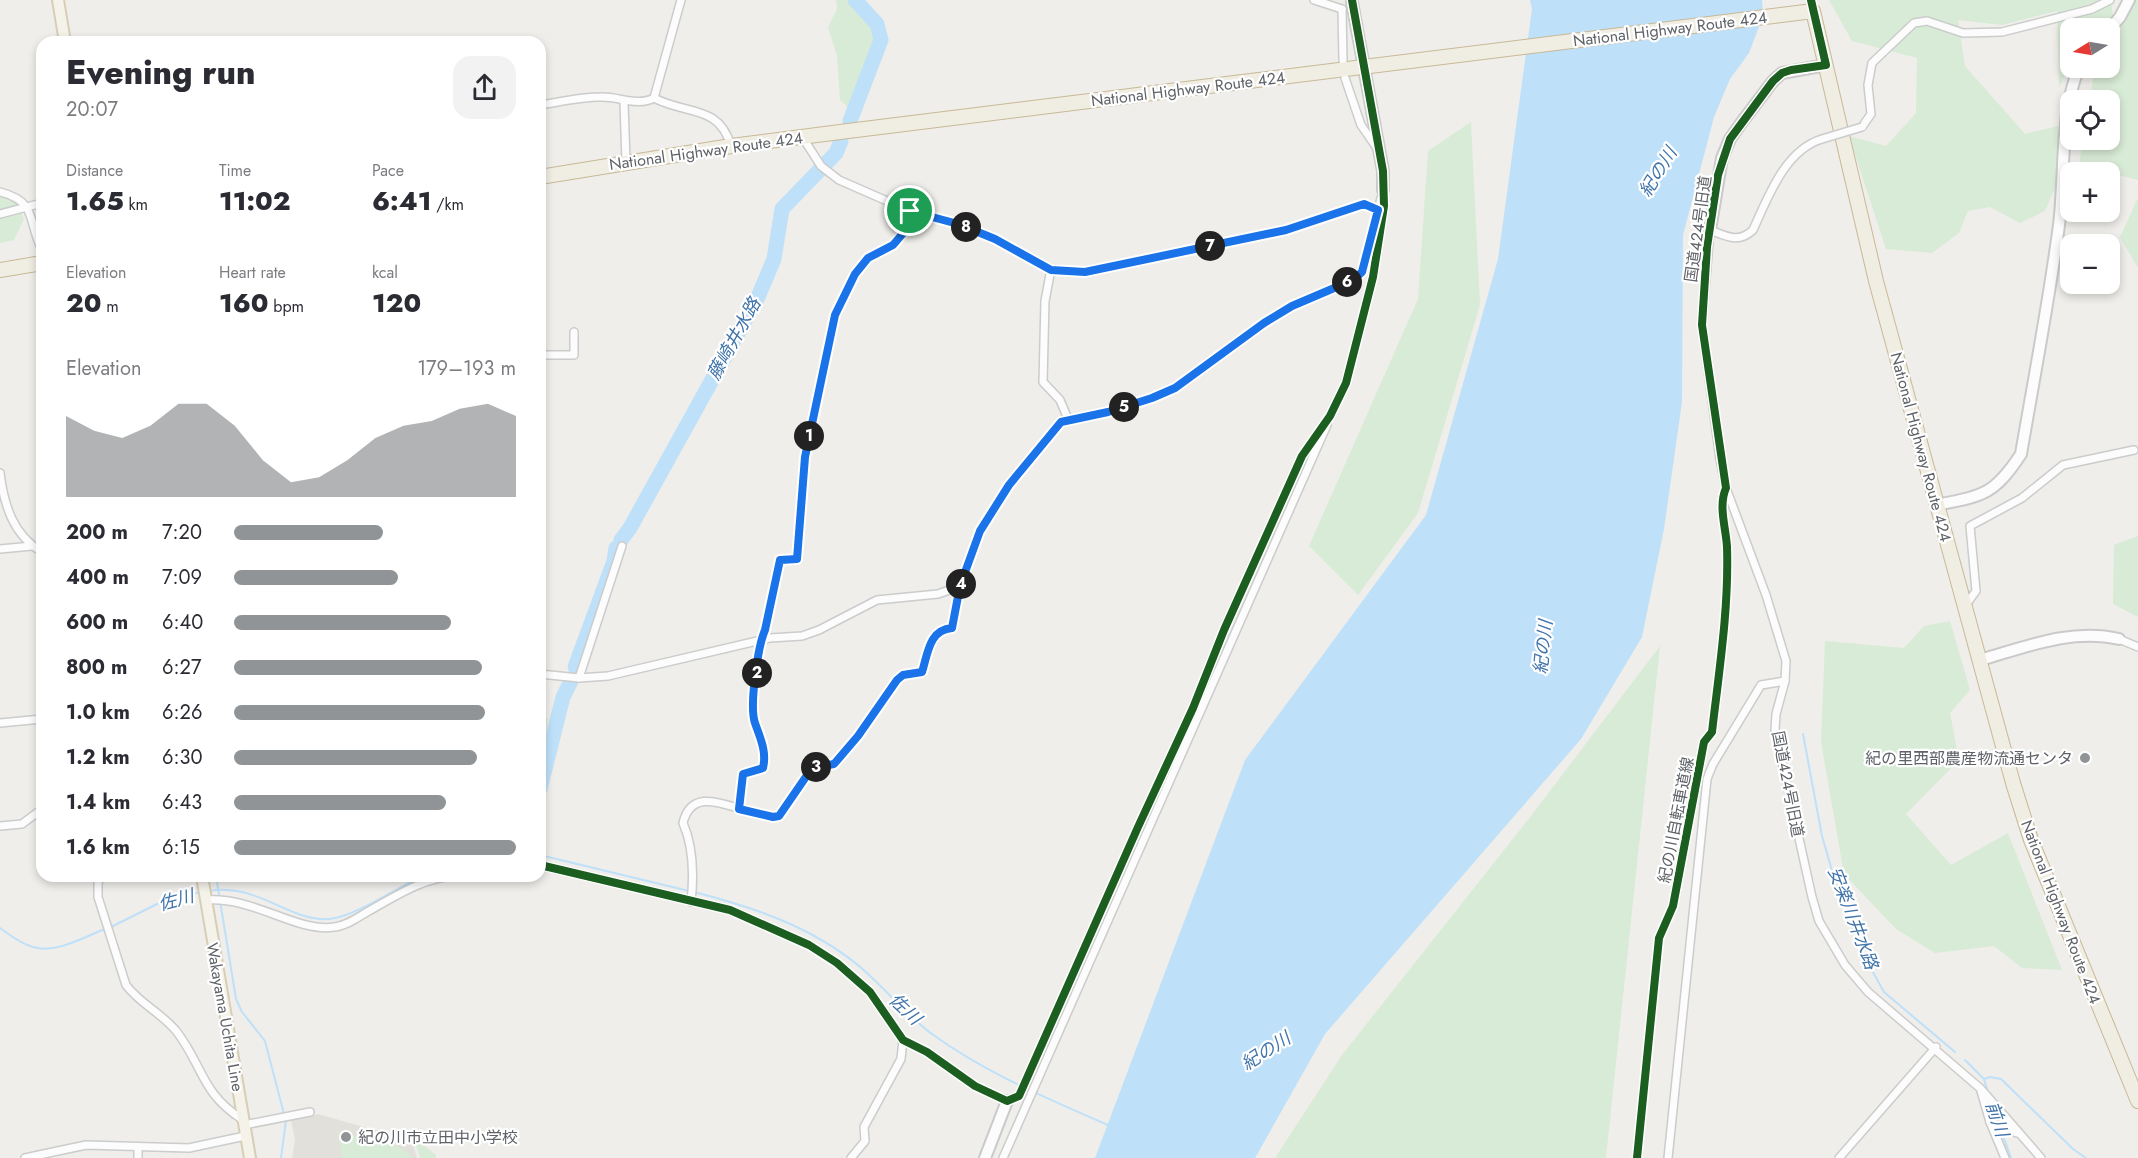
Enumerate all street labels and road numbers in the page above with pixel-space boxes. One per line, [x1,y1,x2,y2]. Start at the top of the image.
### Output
street label: National Highway Route 424 [1572,6,1768,52]
street label: National Highway Route 424 [1090,66,1286,112]
street label: National Highway Route 424 [608,126,804,176]
street label: 国道424号旧道 [1679,174,1717,284]
street label: National Highway Route 424 [1885,350,1957,544]
street label: 国道424号旧道 [1766,729,1810,839]
street label: 紀の川自転車道線 [1652,755,1700,885]
street label: National Highway Route 424 [2015,817,2107,1007]
street label: Wakayama Uchita Line [201,941,249,1093]

